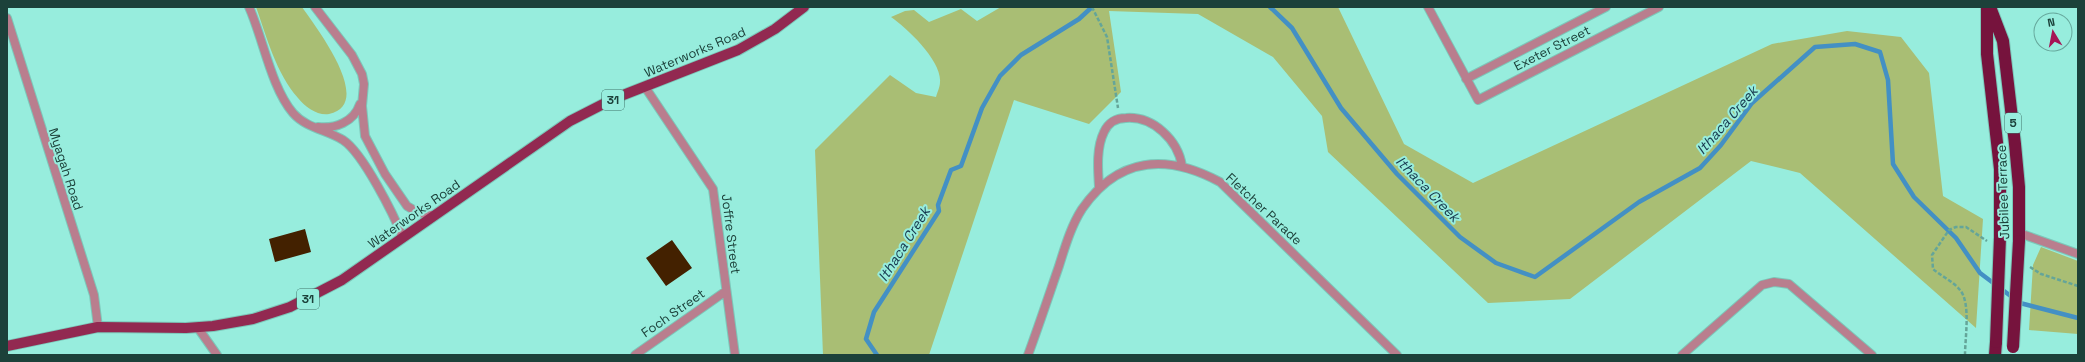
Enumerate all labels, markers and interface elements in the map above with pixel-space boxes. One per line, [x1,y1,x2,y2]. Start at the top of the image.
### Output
north arrow [2033,12,2073,52]
text: N [2046,15,2056,30]
street label: Exeter Street [1511,21,1593,75]
street label: Waterworks Road [642,23,748,81]
water label: Ithaca Creek [1693,81,1762,158]
road number: 31 [602,90,624,110]
road number: 5 [2005,113,2021,133]
street label: Myagah Road [45,126,87,212]
street label: Jubilee Terrace [1993,144,2013,240]
water label: Ithaca Creek [1392,152,1465,227]
street label: Fletcher Parade [1222,169,1306,249]
street label: Waterworks Road [365,176,463,252]
street label: Joffre Street [718,193,744,275]
water label: Ithaca Creek [874,202,935,285]
street label: Foch Street [638,285,708,341]
road number: 31 [297,289,319,309]

